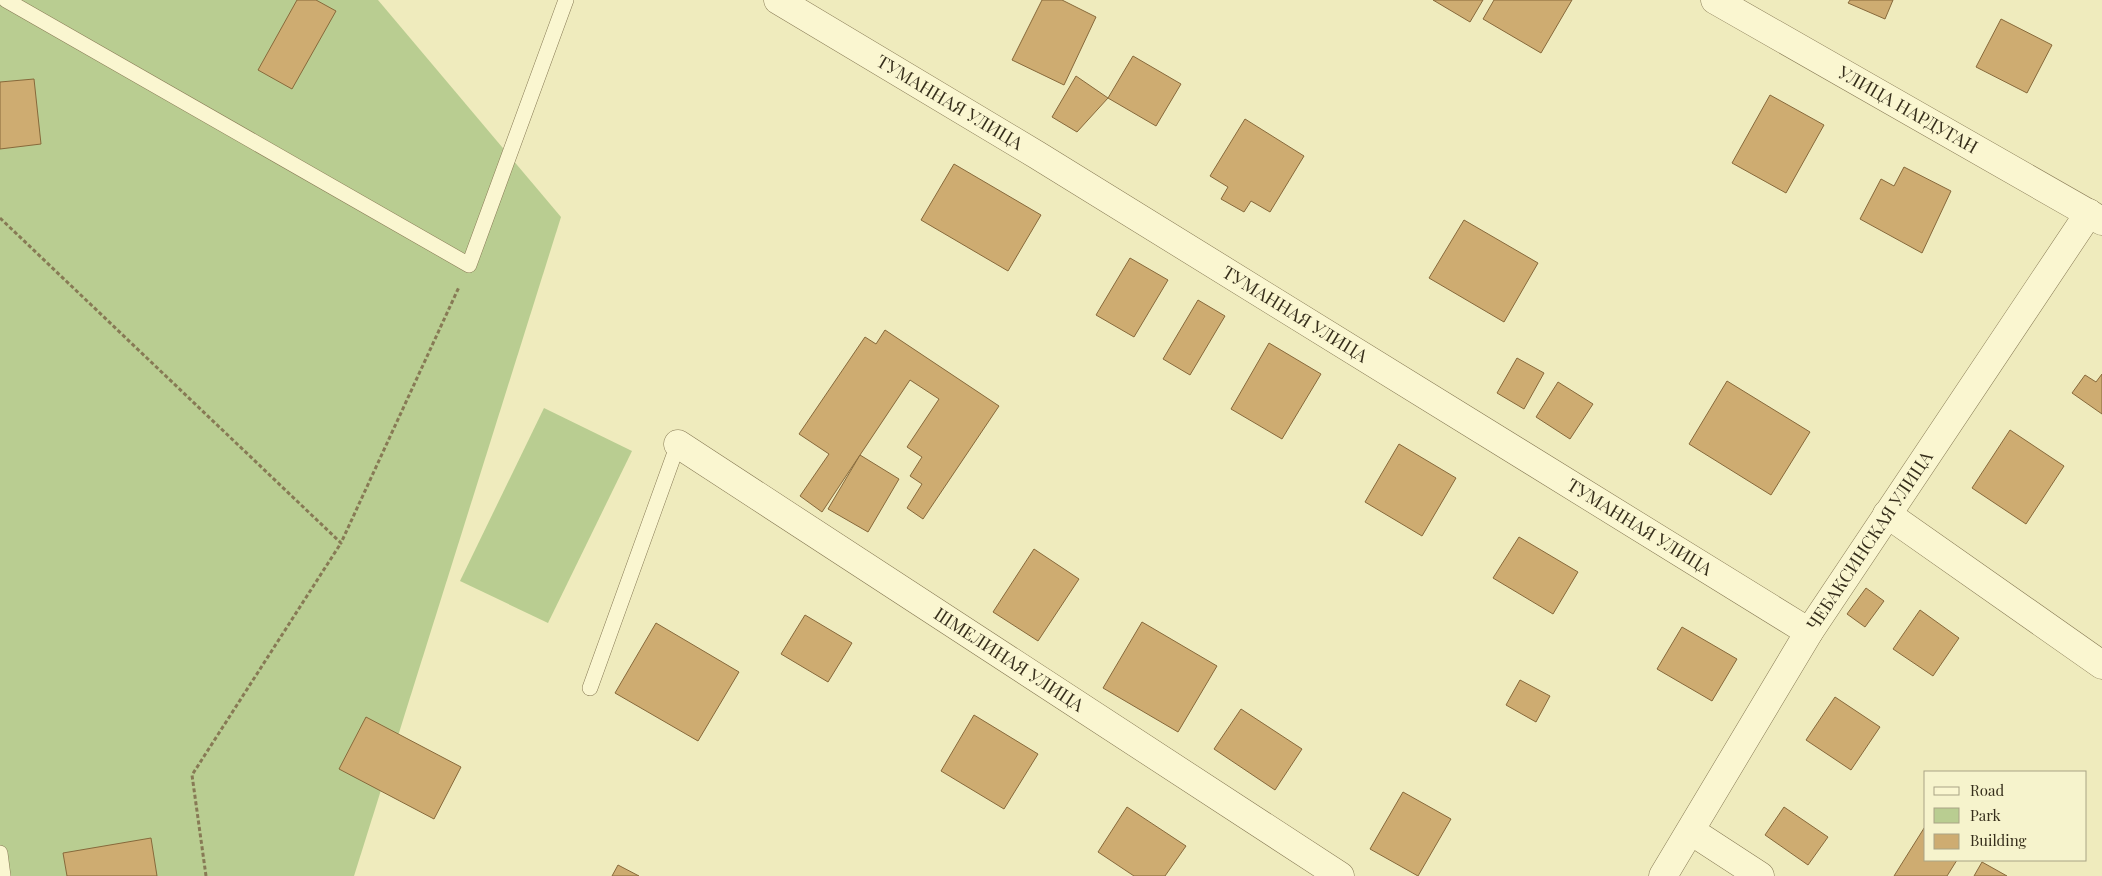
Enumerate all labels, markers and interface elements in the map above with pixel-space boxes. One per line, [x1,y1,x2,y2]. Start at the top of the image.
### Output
street label: ТУМАННАЯ УЛИЦА [872,49,1028,155]
street label: УЛИЦА НАРДУГАН [1833,59,1983,159]
street label: ТУМАННАЯ УЛИЦА [1218,259,1373,368]
street label: ЧЕБАКСИНСКАЯ УЛИЦА [1801,445,1938,635]
street label: ТУМАННАЯ УЛИЦА [1563,472,1718,581]
street label: ШМЕЛИНАЯ УЛИЦА [930,601,1089,717]
legend [1924,771,2087,861]
text: Road [1970,780,2004,800]
text: Park [1970,805,2002,825]
text: Building [1970,830,2027,850]

